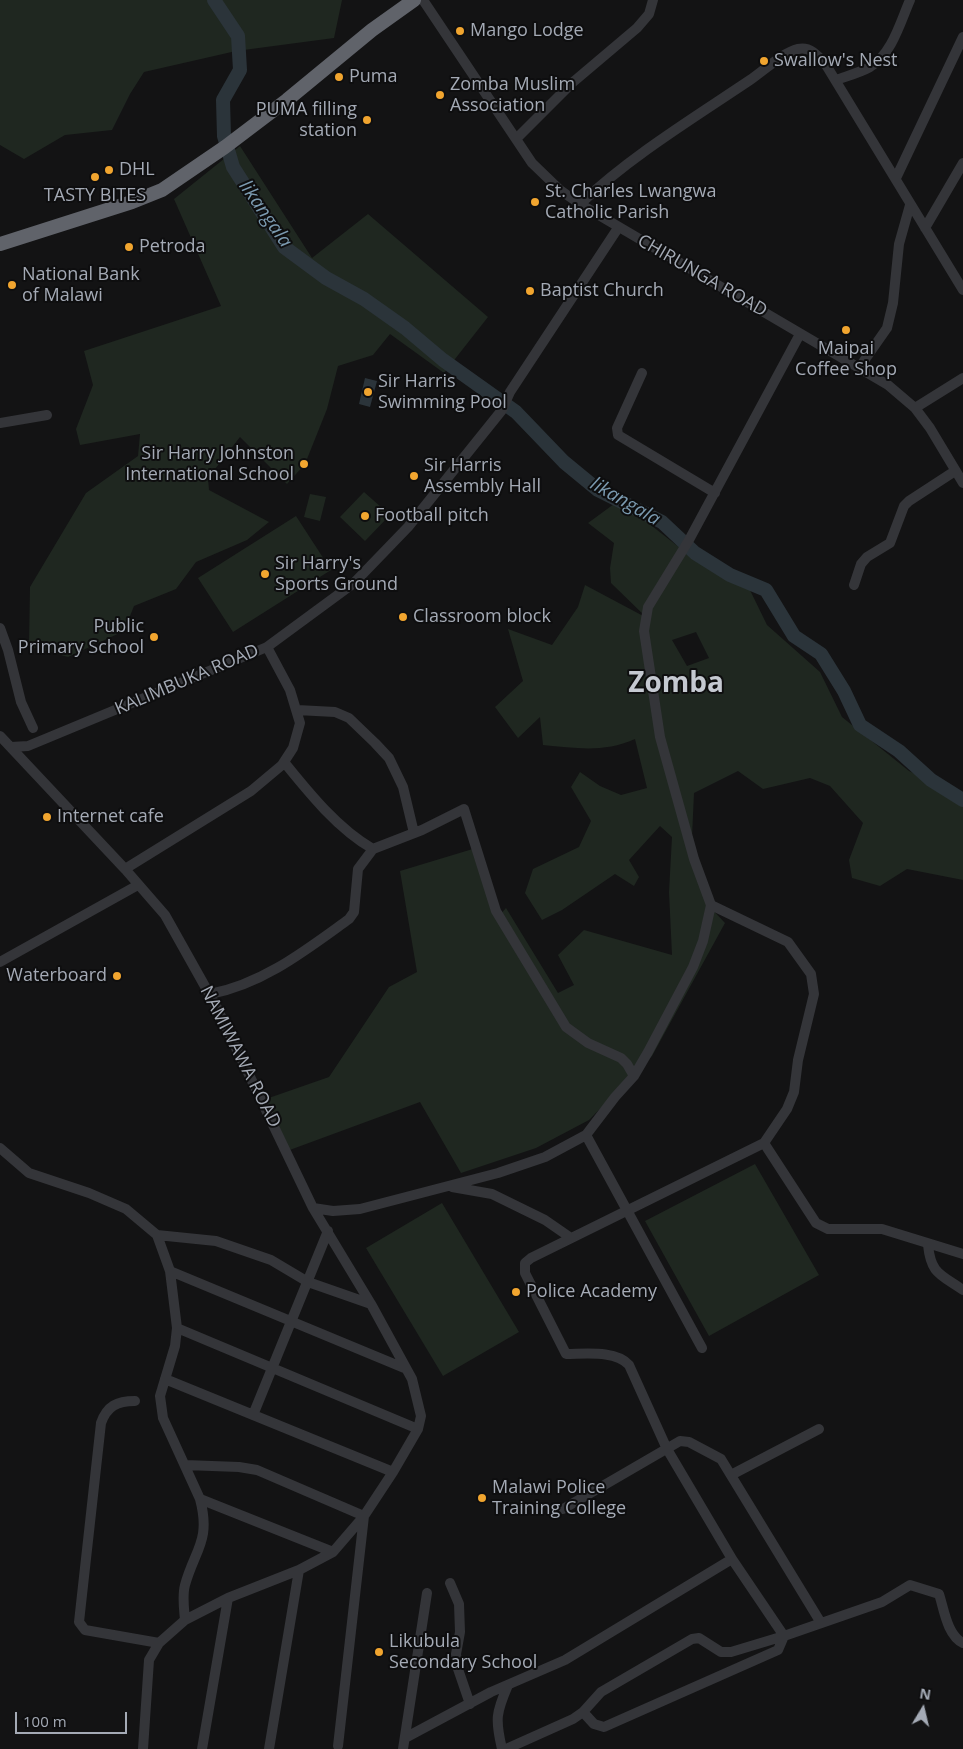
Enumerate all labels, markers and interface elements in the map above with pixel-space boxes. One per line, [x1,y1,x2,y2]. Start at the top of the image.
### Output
place label: Mango Lodge [470,20,584,42]
marker: Mango Lodge [454,25,466,37]
place label: Swallow's Nest [774,50,898,72]
marker: Swallow's Nest [758,55,770,67]
place label: Puma [349,66,398,88]
marker: Puma [333,71,345,83]
place label: Zomba Muslim Association [450,74,575,116]
marker: Zomba Muslim Association [434,89,446,101]
place label: PUMA filling station [256,99,357,142]
marker: PUMA filling station [361,114,373,126]
place label: DHL [119,159,155,181]
marker: DHL [103,164,115,176]
marker: TASTY BITES [89,171,101,183]
water label: likangala [234,176,296,252]
place label: St. Charles Lwangwa Catholic Parish [545,181,716,223]
place label: TASTY BITES [44,185,146,207]
marker: St. Charles Lwangwa Catholic Parish [529,196,541,208]
street label: CHIRUNGA ROAD [633,230,771,322]
place label: Petroda [139,236,206,258]
marker: Petroda [123,241,135,253]
place label: National Bank of Malawi [22,264,140,306]
marker: National Bank of Malawi [6,279,18,291]
place label: Baptist Church [540,280,664,302]
marker: Baptist Church [524,285,536,297]
marker: Maipai Coffee Shop [840,324,852,336]
place label: Maipai Coffee Shop [795,338,897,380]
place label: Sir Harris Swimming Pool [378,371,507,414]
marker: Sir Harris Swimming Pool [362,386,374,398]
place label: Sir Harry Johnston International School [125,443,294,486]
place label: Sir Harris Assembly Hall [424,455,541,498]
marker: Sir Harry Johnston International School [298,458,310,470]
marker: Sir Harris Assembly Hall [408,470,420,482]
water label: likangala [586,473,664,531]
place label: Football pitch [375,505,489,527]
marker: Football pitch [359,510,371,522]
place label: Sir Harry's Sports Ground [275,553,398,596]
marker: Sir Harry's Sports Ground [259,568,271,580]
place label: Classroom block [413,606,551,628]
marker: Classroom block [397,611,409,623]
place label: Public Primary School [18,616,144,659]
marker: Public Primary School [148,631,160,643]
street label: KALIMBUKA ROAD [112,640,262,720]
district label: Zomba [628,667,724,701]
place label: Internet cafe [57,806,164,828]
marker: Internet cafe [41,811,53,823]
place label: Waterboard [6,965,107,987]
marker: Waterboard [111,970,123,982]
street label: NAMIWAWA ROAD [195,982,285,1132]
place label: Police Academy [526,1281,657,1303]
marker: Police Academy [510,1286,522,1298]
place label: Malawi Police Training College [492,1477,626,1520]
marker: Malawi Police Training College [476,1492,488,1504]
place label: Likubula Secondary School [389,1631,537,1674]
marker: Likubula Secondary School [373,1646,385,1658]
text: N [918,1683,933,1704]
north arrow [898,1684,948,1734]
scale bar [18,1702,130,1734]
text: 100 m [23,1711,67,1731]

